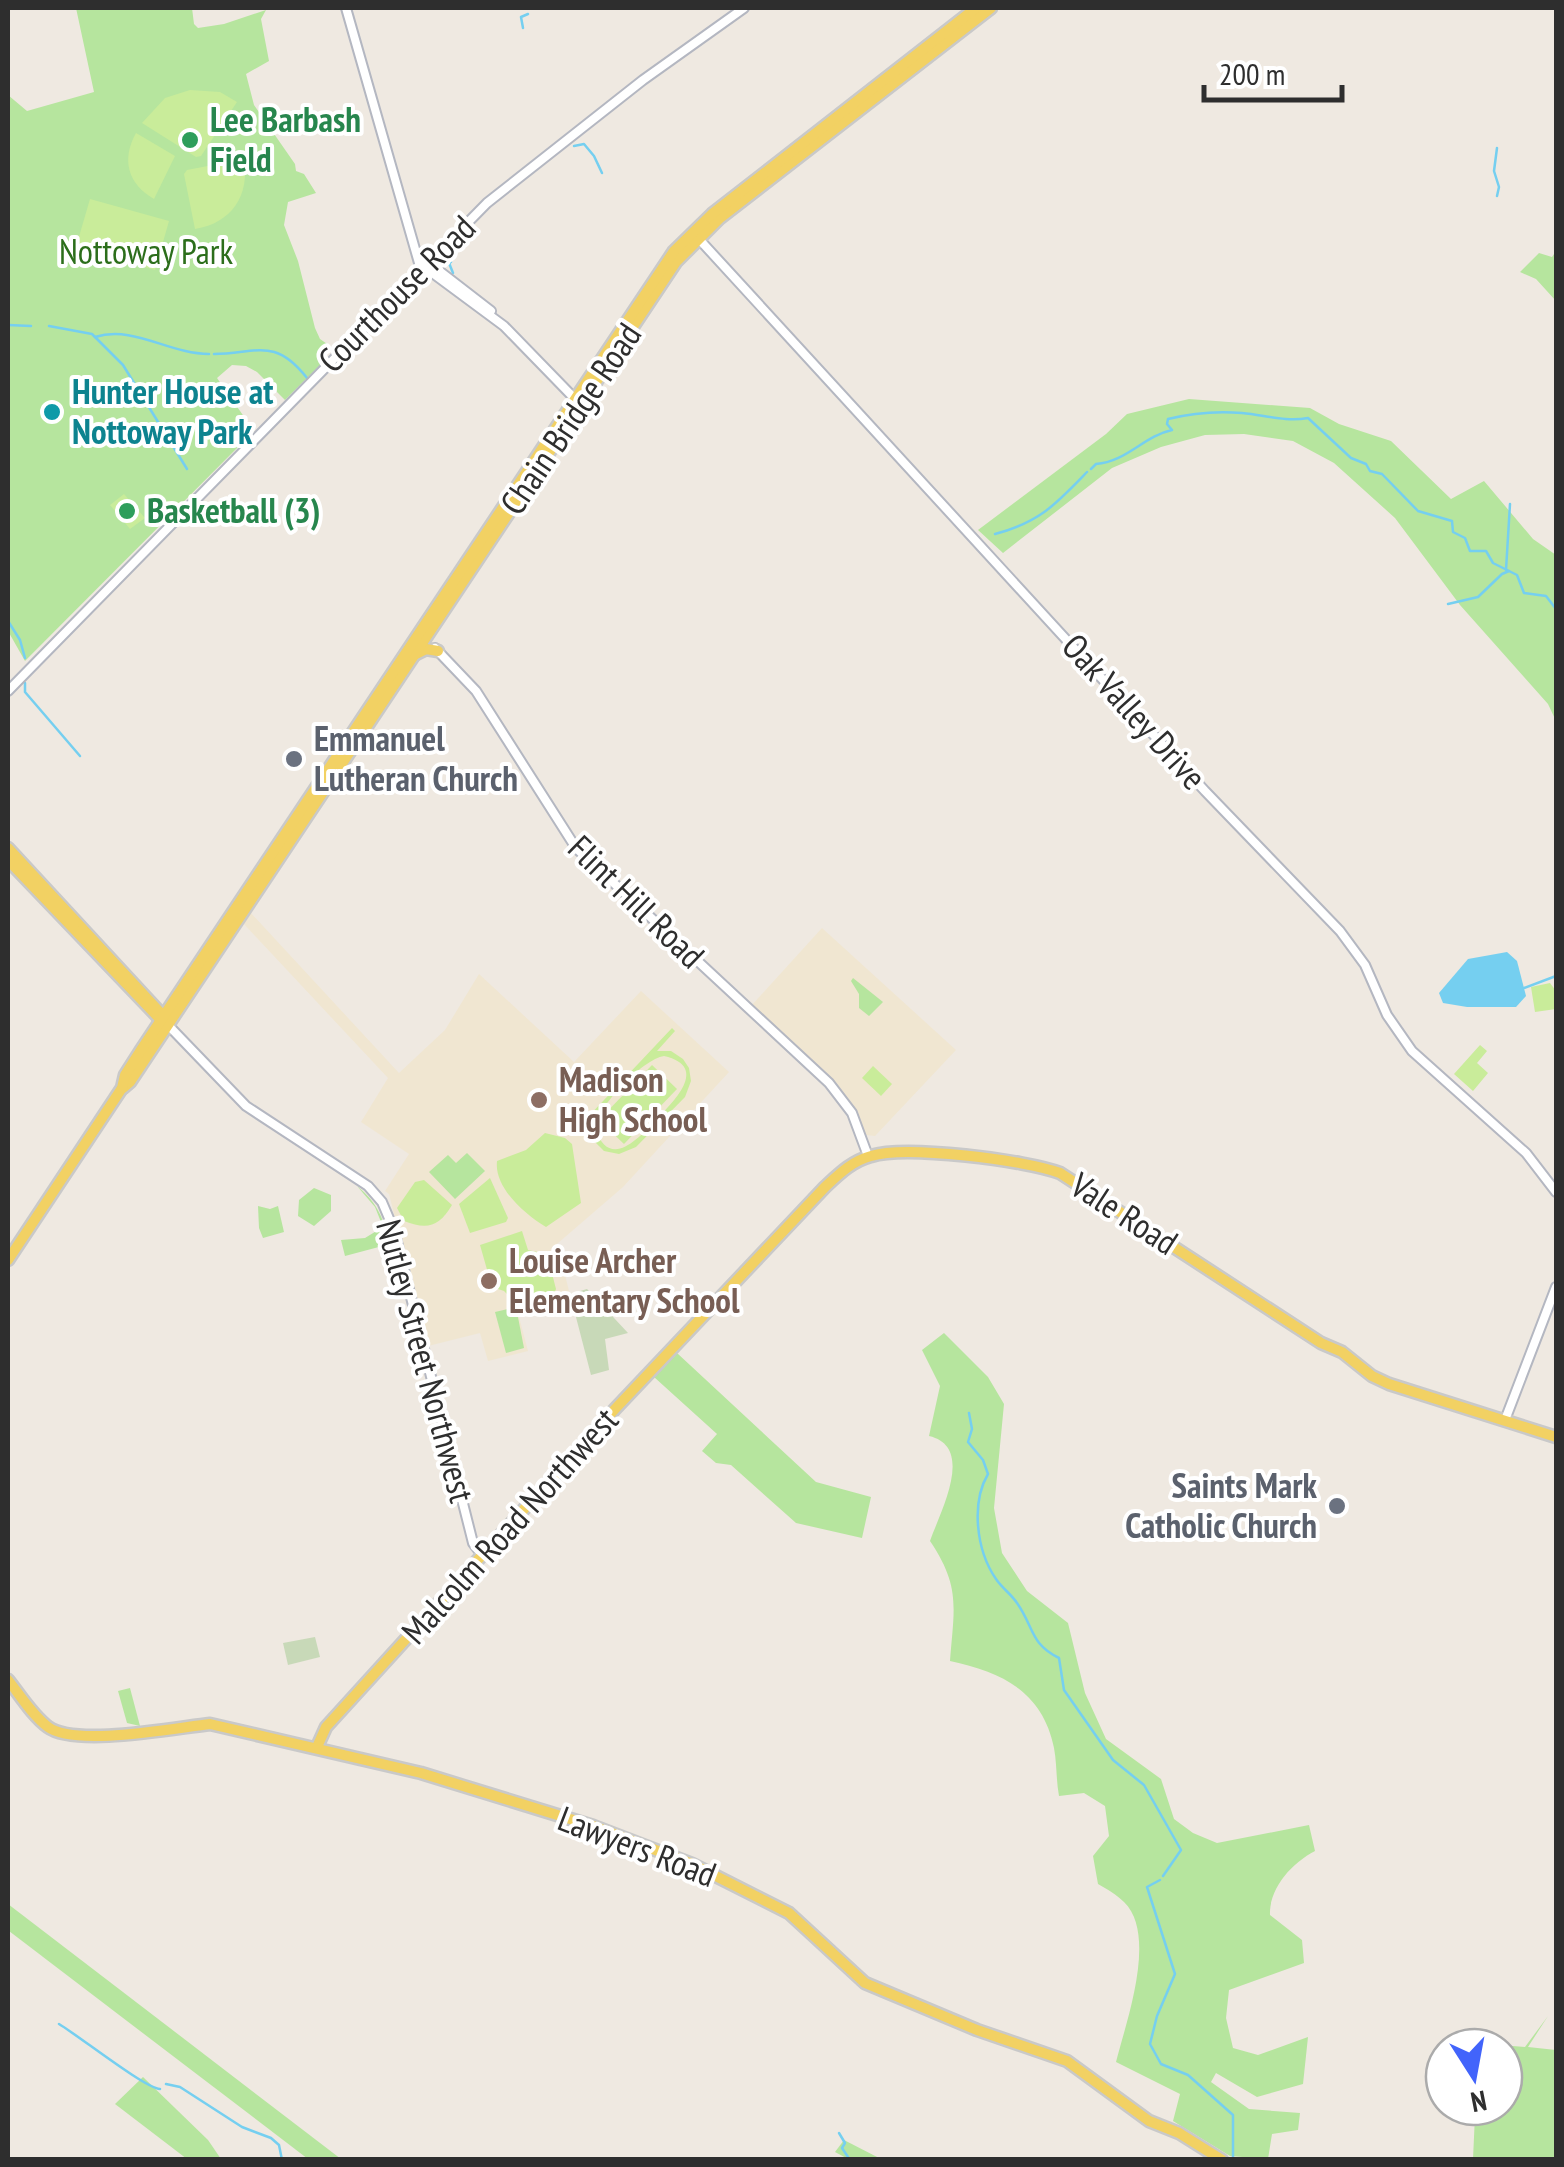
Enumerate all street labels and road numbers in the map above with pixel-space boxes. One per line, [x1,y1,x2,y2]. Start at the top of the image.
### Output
street label: Courthouse Road [308,205,485,382]
street label: Chain Bridge Road [489,314,651,523]
street label: Oak Valley Drive [1053,624,1217,799]
street label: Flint Hill Road [559,825,715,978]
street label: Vale Road [1061,1161,1187,1265]
street label: Nutley Street Northwest [366,1214,486,1507]
street label: Malcolm Road Northwest [391,1397,628,1653]
street label: Lawyers Road [552,1795,723,1897]

